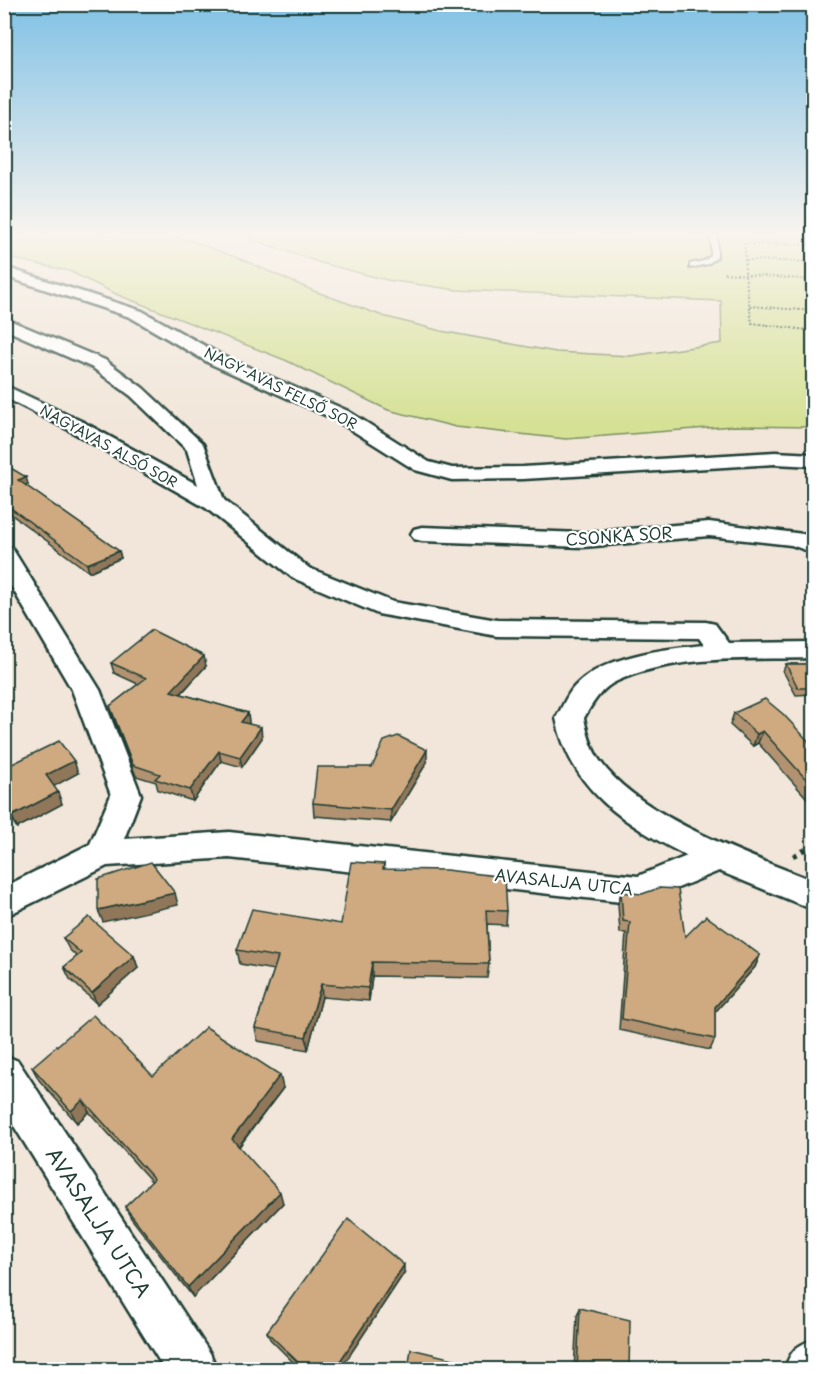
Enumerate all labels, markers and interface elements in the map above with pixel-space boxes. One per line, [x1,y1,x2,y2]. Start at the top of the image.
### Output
street label: NAGY-AVAS FELSŐ SOR [201,342,361,434]
street label: NAGYAVAS ALSÓ SOR [36,399,182,493]
street label: CSONKA SOR [565,519,673,551]
street label: AVASALJA UTCA [494,862,634,900]
street label: AVASALJA UTCA [39,1141,159,1303]

